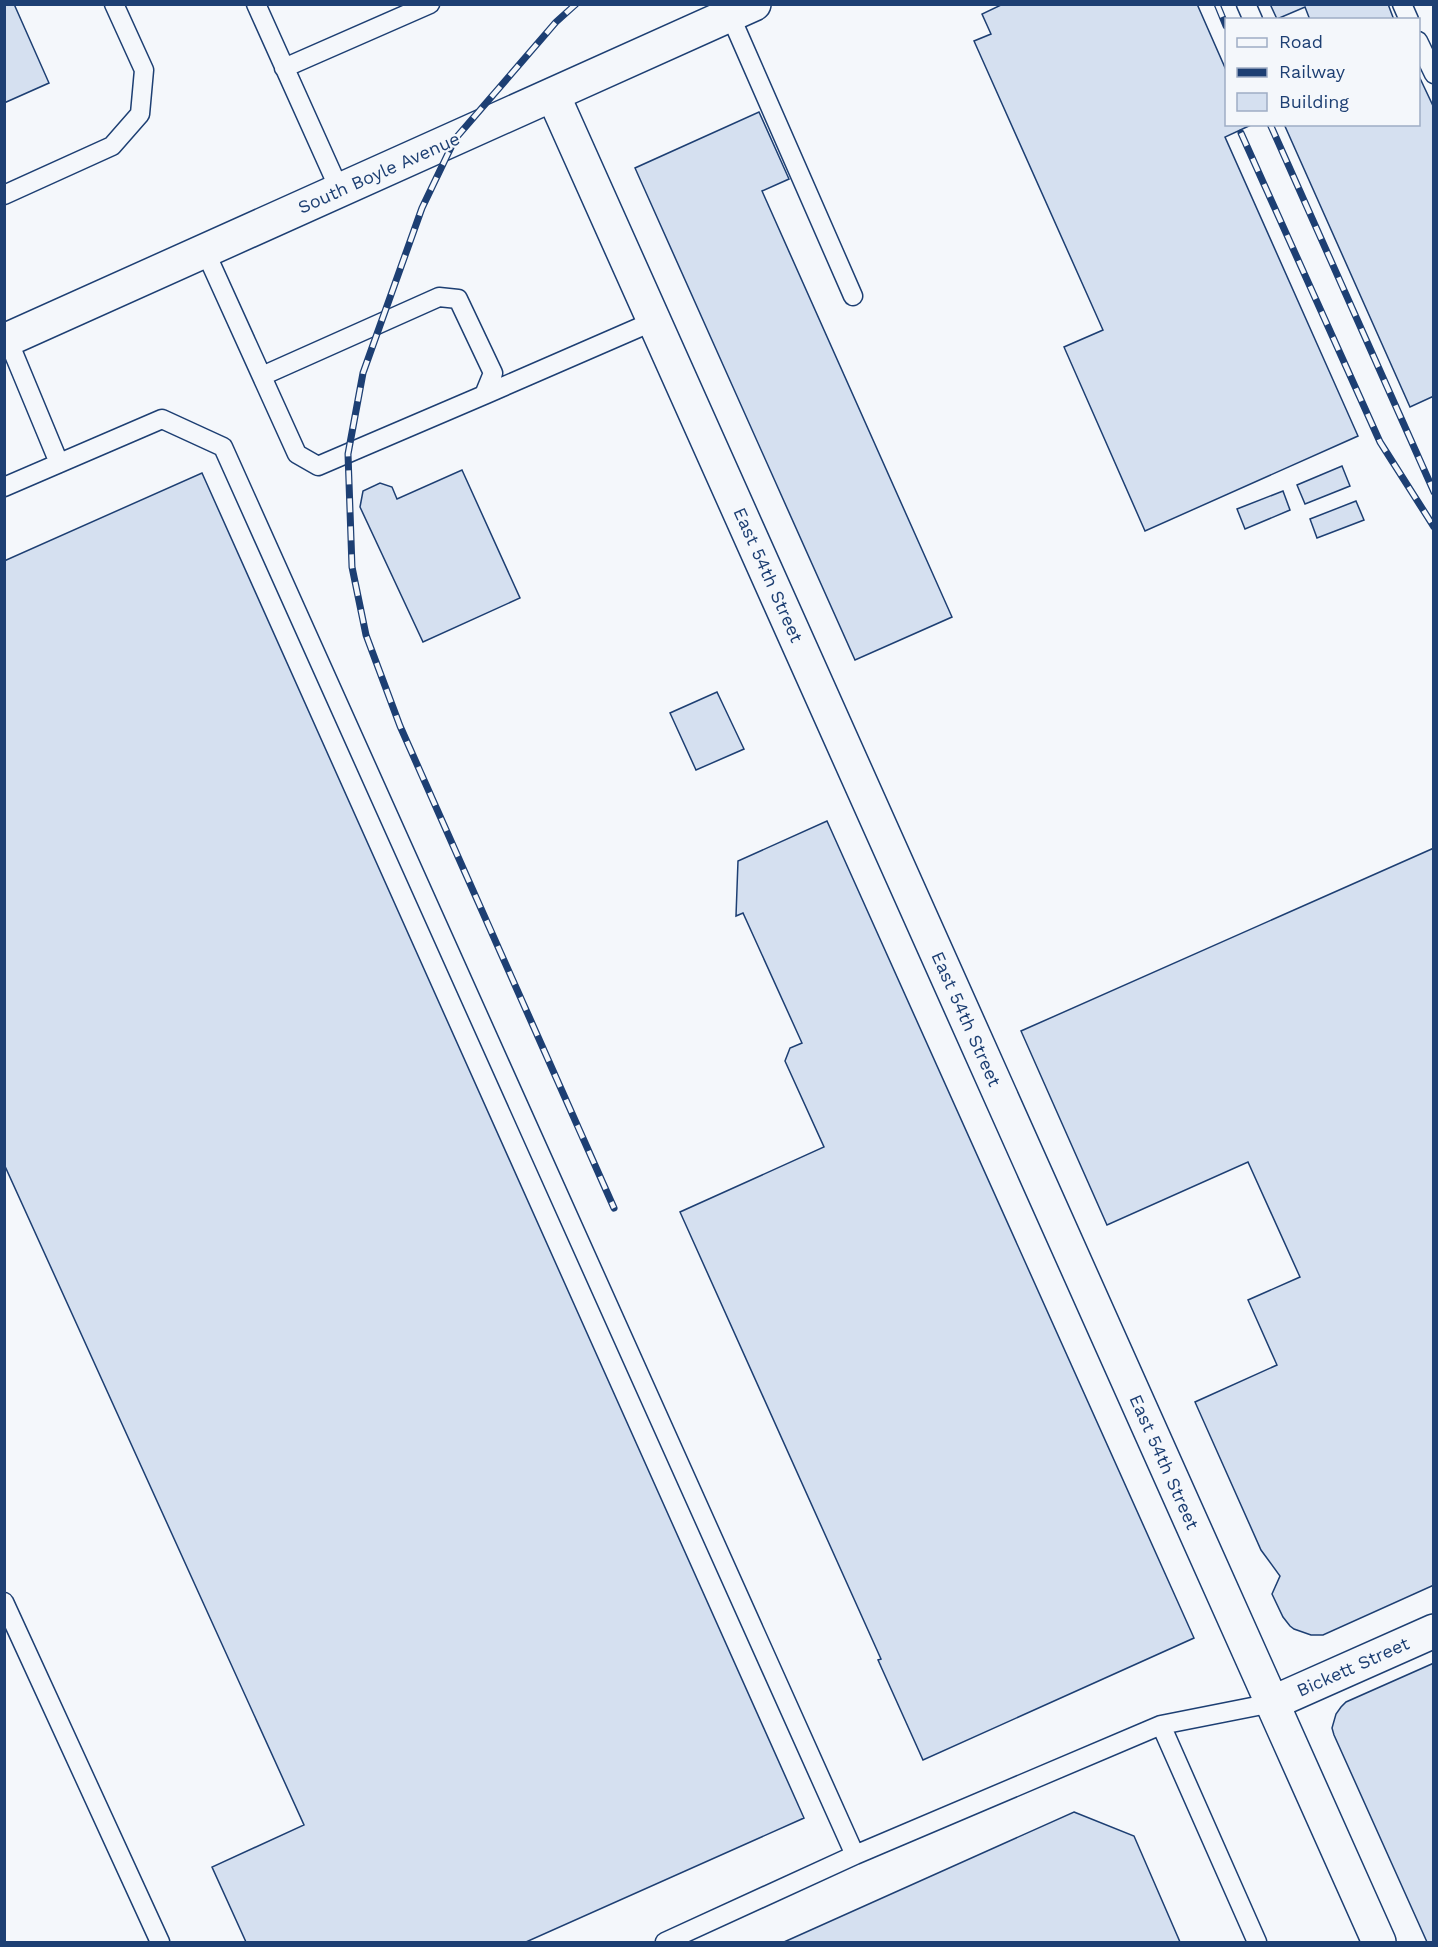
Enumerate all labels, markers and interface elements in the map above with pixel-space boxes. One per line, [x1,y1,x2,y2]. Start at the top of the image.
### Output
legend [1225,18,1420,126]
text: Road [1279,31,1323,52]
text: Railway [1279,61,1346,82]
text: Building [1279,91,1349,112]
street label: South Boyle Avenue [295,127,463,218]
street label: East 54th Street [729,504,808,646]
street label: East 54th Street [927,948,1006,1090]
street label: East 54th Street [1125,1391,1204,1533]
street label: Bickett Street [1293,1632,1413,1701]

